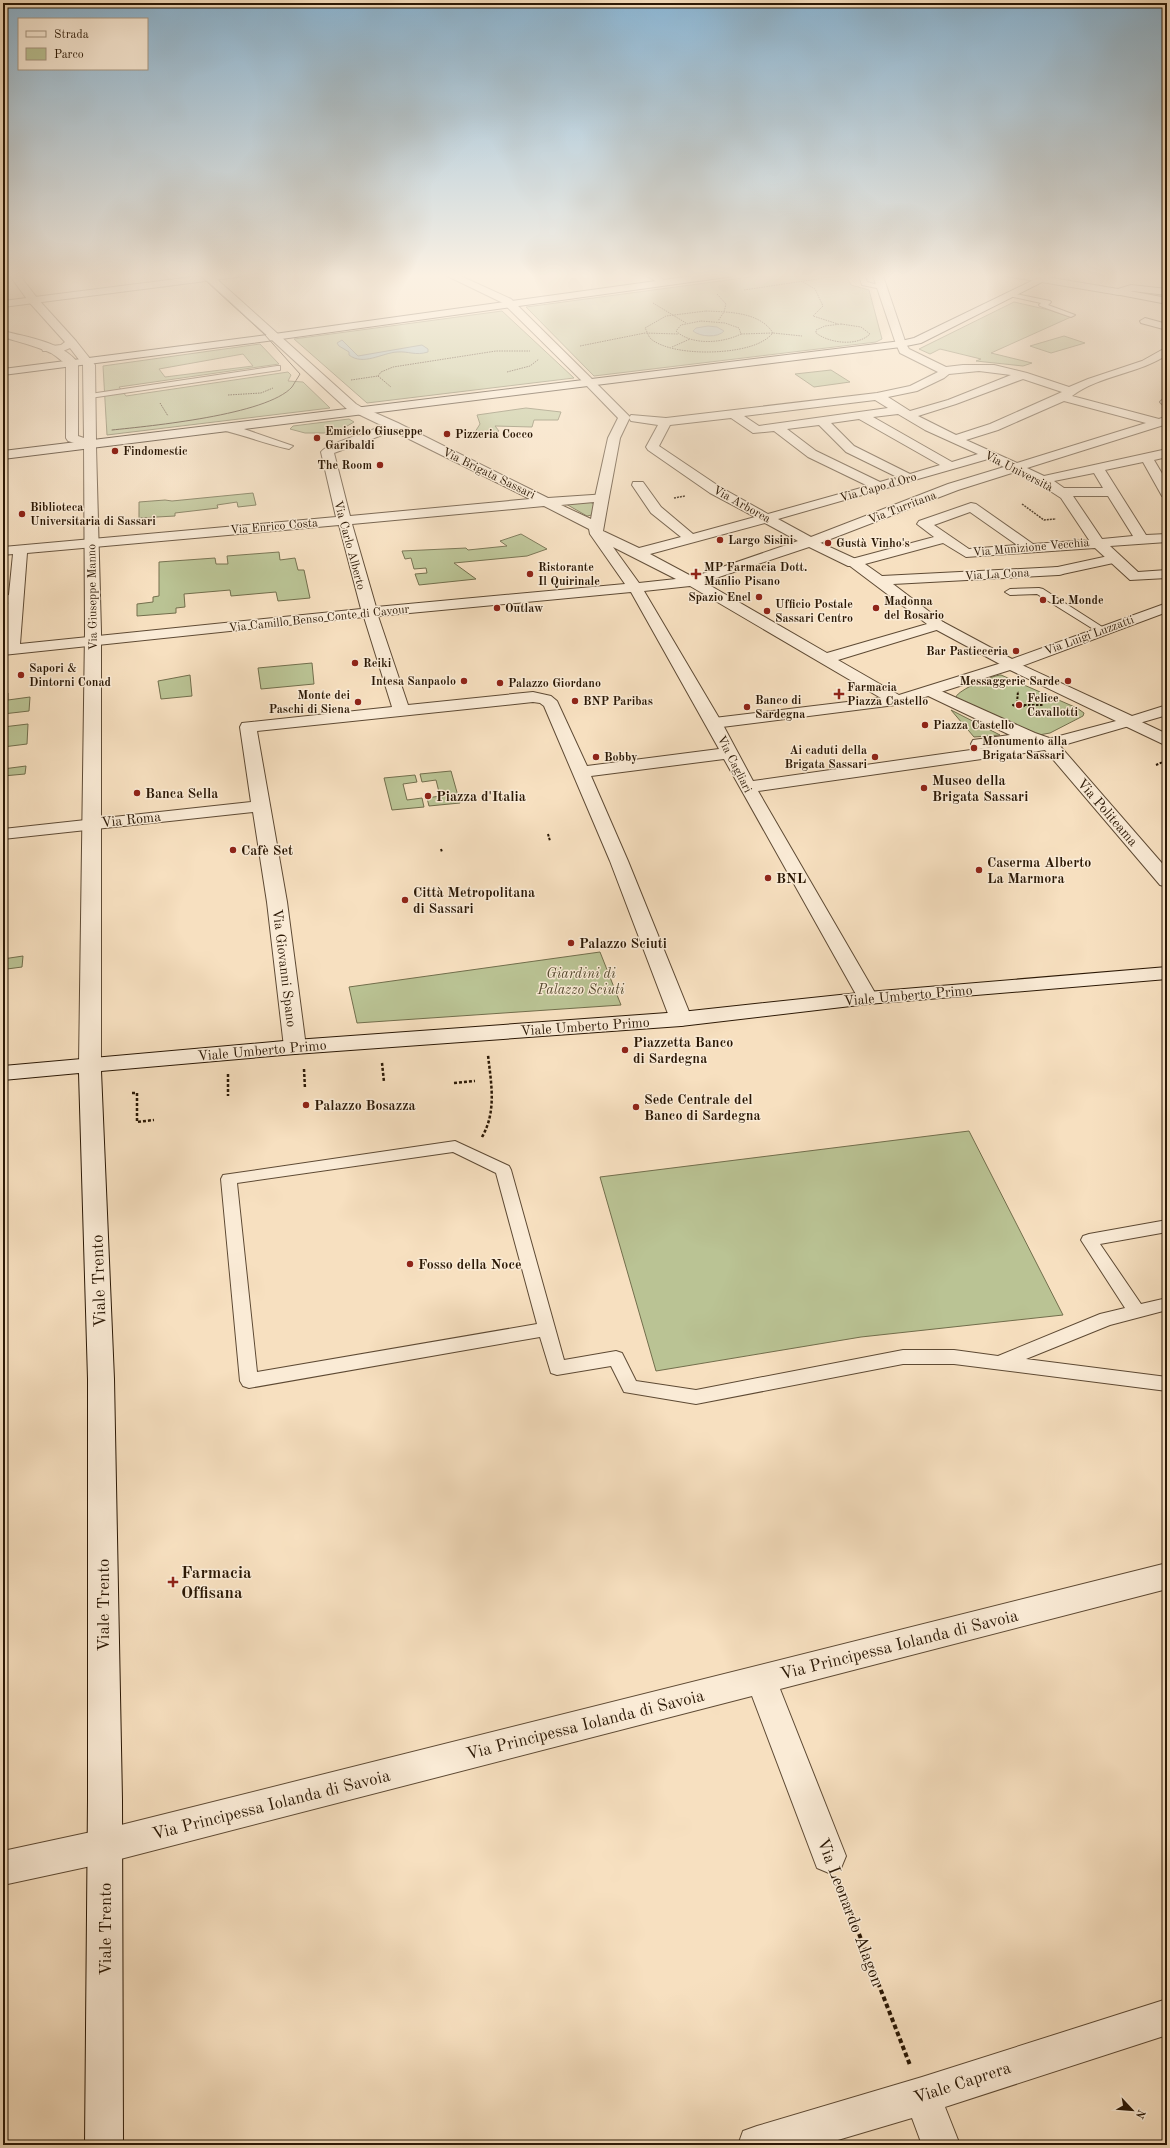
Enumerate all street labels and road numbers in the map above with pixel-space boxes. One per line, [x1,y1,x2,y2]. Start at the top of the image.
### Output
street label: Via Brigata Sassari [440,446,537,502]
street label: Via Università [982,449,1055,494]
street label: Via Capo d'Oro [839,471,918,505]
street label: Via Arborea [711,484,772,526]
street label: Via Turritana [867,489,938,526]
street label: Via Carlo Alberto [331,499,367,591]
street label: Via Enrico Costa [230,517,319,537]
street label: Via Munizione Vecchia [972,537,1090,559]
street label: Via Giuseppe Manno [86,544,100,650]
street label: Via La Cona [964,567,1030,583]
street label: Via Camillo Benso Conte di Cavour [228,604,410,634]
street label: Via Luigi Luzzatti [1043,614,1136,658]
street label: Via Cagliari [715,734,754,795]
street label: Via Politeama [1074,776,1140,849]
street label: Via Roma [101,810,162,830]
street label: Via Giovanni Spano [270,908,298,1028]
street label: Viale Umberto Primo [843,983,973,1009]
street label: Viale Umberto Primo [520,1016,650,1038]
street label: Viale Umberto Primo [197,1038,327,1064]
street label: Viale Trento [89,1234,110,1328]
street label: Viale Trento [96,1558,113,1652]
street label: Via Principessa Iolanda di Savoia [779,1607,1021,1683]
street label: Via Principessa Iolanda di Savoia [465,1687,707,1763]
street label: Via Principessa Iolanda di Savoia [151,1767,393,1843]
street label: Via Leonardo Alagon [814,1836,886,1989]
street label: Viale Trento [98,1882,115,1976]
street label: Viale Caprera [912,2060,1014,2107]

